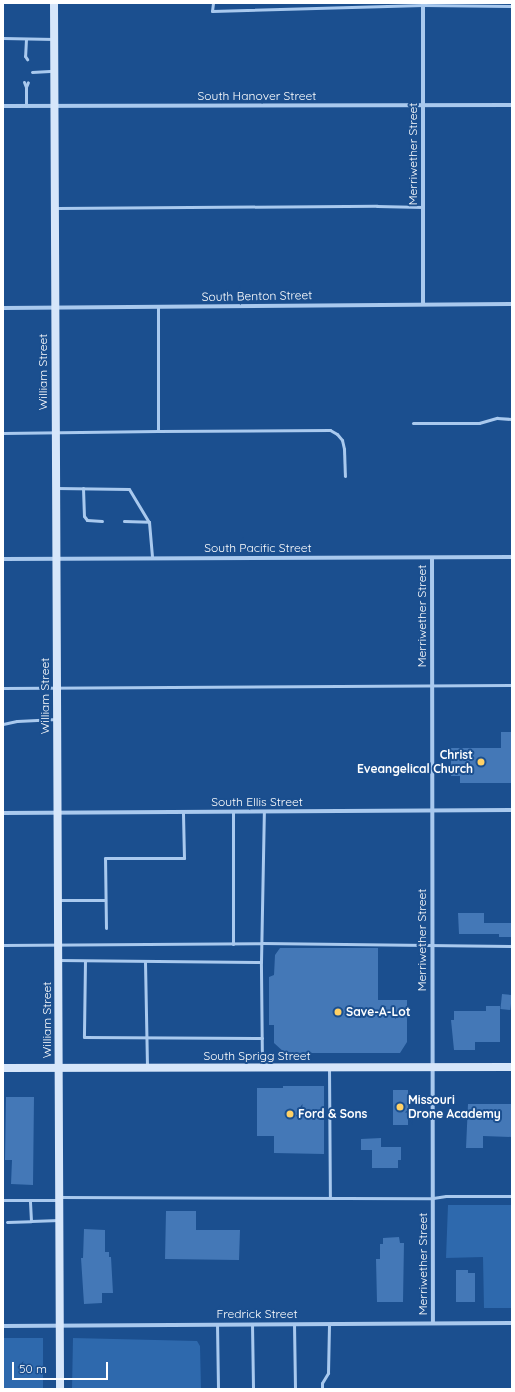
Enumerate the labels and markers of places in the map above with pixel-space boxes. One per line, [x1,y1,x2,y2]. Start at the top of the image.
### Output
place label: Christ Eveangelical Church [357,748,473,776]
marker: Christ Eveangelical Church [476,757,486,767]
place label: Save-A-Lot [346,1005,411,1019]
marker: Save-A-Lot [333,1007,343,1017]
place label: Missouri Drone Academy [408,1093,501,1121]
marker: Missouri Drone Academy [395,1102,405,1112]
place label: Ford & Sons [298,1107,367,1121]
marker: Ford & Sons [285,1109,295,1119]

